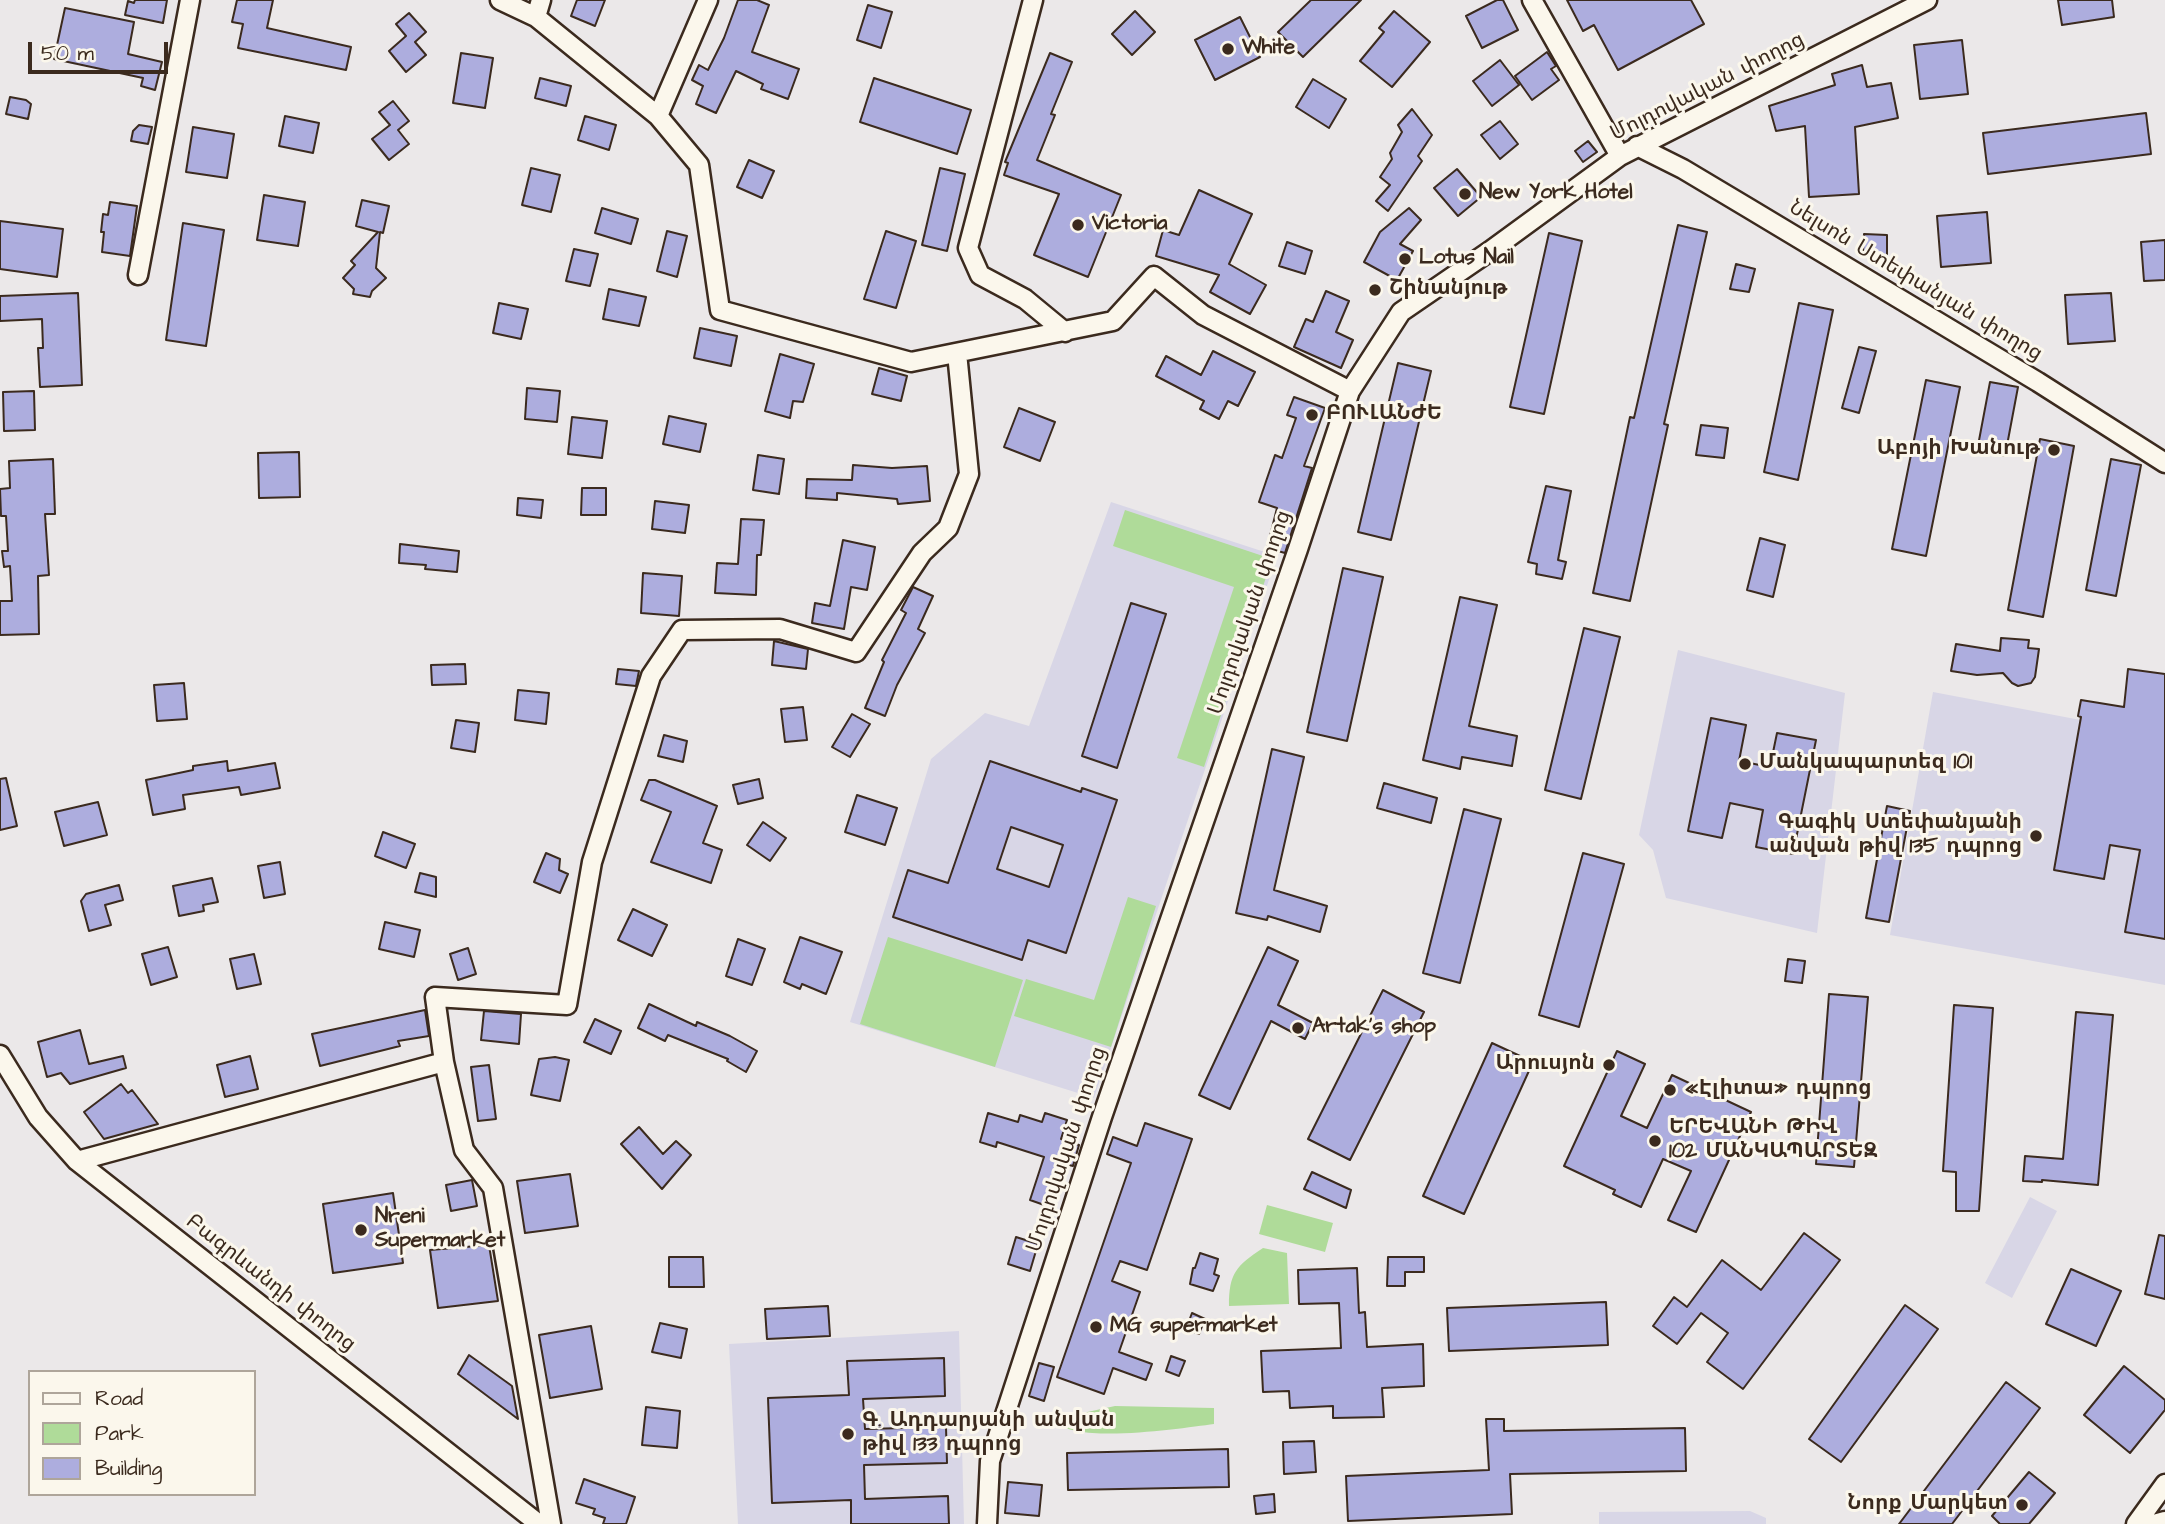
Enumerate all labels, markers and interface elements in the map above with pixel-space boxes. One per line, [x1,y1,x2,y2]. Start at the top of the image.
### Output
scale bar [32,28,172,72]
street label: Մոլդովական փողոց [1607,28,1809,148]
place label: White [1242,36,1295,62]
text: 50 m [41,39,94,68]
marker: White [1220,41,1236,57]
place label: New York Hotel [1479,181,1633,207]
marker: New York Hotel [1457,186,1473,202]
street label: Նելսոն Ստեփանյան փողոց [1784,196,2046,368]
place label: Victoria [1092,212,1167,238]
marker: Victoria [1070,217,1086,233]
place label: Lotus Nail [1419,246,1514,272]
marker: Lotus Nail [1397,251,1413,267]
place label: Շինանյութ [1389,277,1508,303]
marker: Շինանյութ [1367,282,1383,298]
place label: ԲՈՒԼԱՆԺԵ [1326,402,1442,428]
marker: ԲՈՒԼԱՆԺԵ [1304,407,1320,423]
place label: Աբոյի Խանութ [1877,437,2040,463]
marker: Աբոյի Խանութ [2046,442,2062,458]
street label: Մոլդովական փողոց [1204,508,1298,718]
place label: Մանկապարտեզ 101 [1759,751,1972,777]
marker: Մանկապարտեզ 101 [1737,756,1753,772]
place label: Գագիկ Ստեփանյանի անվան թիվ 135 դպրոց [1769,811,2022,861]
marker: Գագիկ Ստեփանյանի անվան թիվ 135 դպրոց [2028,828,2044,844]
place label: Artak's shop [1312,1015,1436,1041]
marker: Artak's shop [1290,1020,1306,1036]
street label: Մոլդովական փողոց [1023,1044,1113,1256]
place label: Արուսյոն [1496,1052,1595,1078]
marker: Արուսյոն [1601,1057,1617,1073]
place label: «Էլիտա» դպրոց [1684,1077,1872,1103]
marker: «Էլիտա» դպրոց [1662,1082,1678,1098]
place label: ԵՐԵՎԱՆԻ ԹԻՎ 102 ՄԱՆԿԱՊԱՐՏԵԶ [1669,1116,1878,1166]
marker: ԵՐԵՎԱՆԻ ԹԻՎ 102 ՄԱՆԿԱՊԱՐՏԵԶ [1647,1133,1663,1149]
place label: Nreni Supermarket [375,1205,505,1255]
street label: Բագրևանդի փողոց [180,1210,360,1358]
marker: Nreni Supermarket [353,1222,369,1238]
place label: MG supermarket [1110,1314,1278,1340]
marker: MG supermarket [1088,1319,1104,1335]
legend [28,1370,256,1496]
text: Road [95,1384,143,1413]
place label: Գ. Ադդարյանի անվան թիվ 133 դպրոց [862,1409,1115,1459]
text: Park [95,1419,144,1448]
marker: Գ. Ադդարյանի անվան թիվ 133 դպրոց [840,1426,856,1442]
text: Building [95,1454,162,1483]
place label: Նորք Մարկետ [1847,1492,2008,1518]
marker: Նորք Մարկետ [2014,1497,2030,1513]

